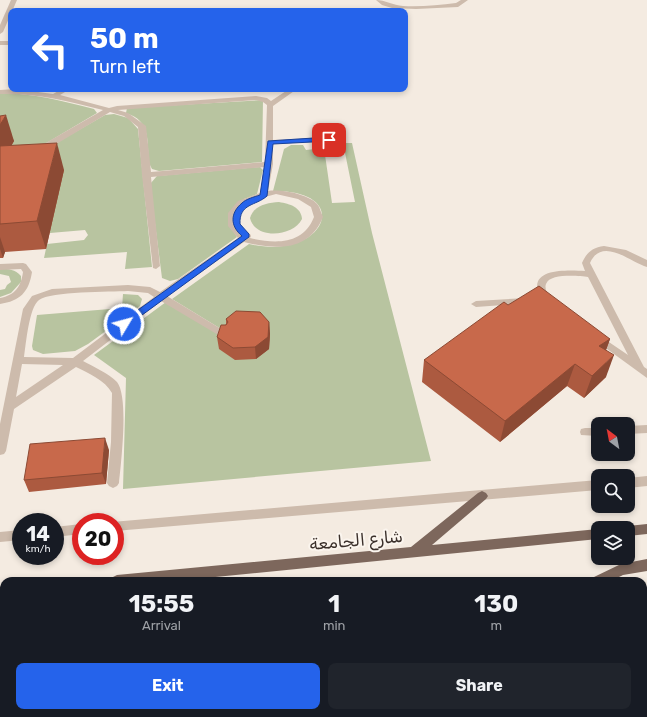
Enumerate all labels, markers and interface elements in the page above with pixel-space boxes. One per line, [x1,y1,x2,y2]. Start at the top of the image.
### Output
text: 50 m [90,22,159,55]
icon: left [24,24,76,76]
text: Turn left [90,56,160,78]
pin [312,123,346,157]
icon: arrive [318,129,340,151]
position arrow [103,303,145,345]
north arrow [591,417,635,461]
map controls [591,417,635,565]
button: search [591,469,635,513]
speed limit sign: 20 [72,513,124,565]
button: layers [591,521,635,565]
text: 14 [26,522,50,546]
street label: شارع الجامعة [308,526,404,556]
text: km/h [26,543,50,555]
text: 15:55 [129,590,194,618]
text: 1 [328,590,340,618]
text: 130 [474,590,518,618]
text: Arrival [142,618,181,633]
text: min [323,618,345,633]
text: m [490,618,502,633]
button: Exit [16,663,320,709]
button: Share [328,663,631,709]

